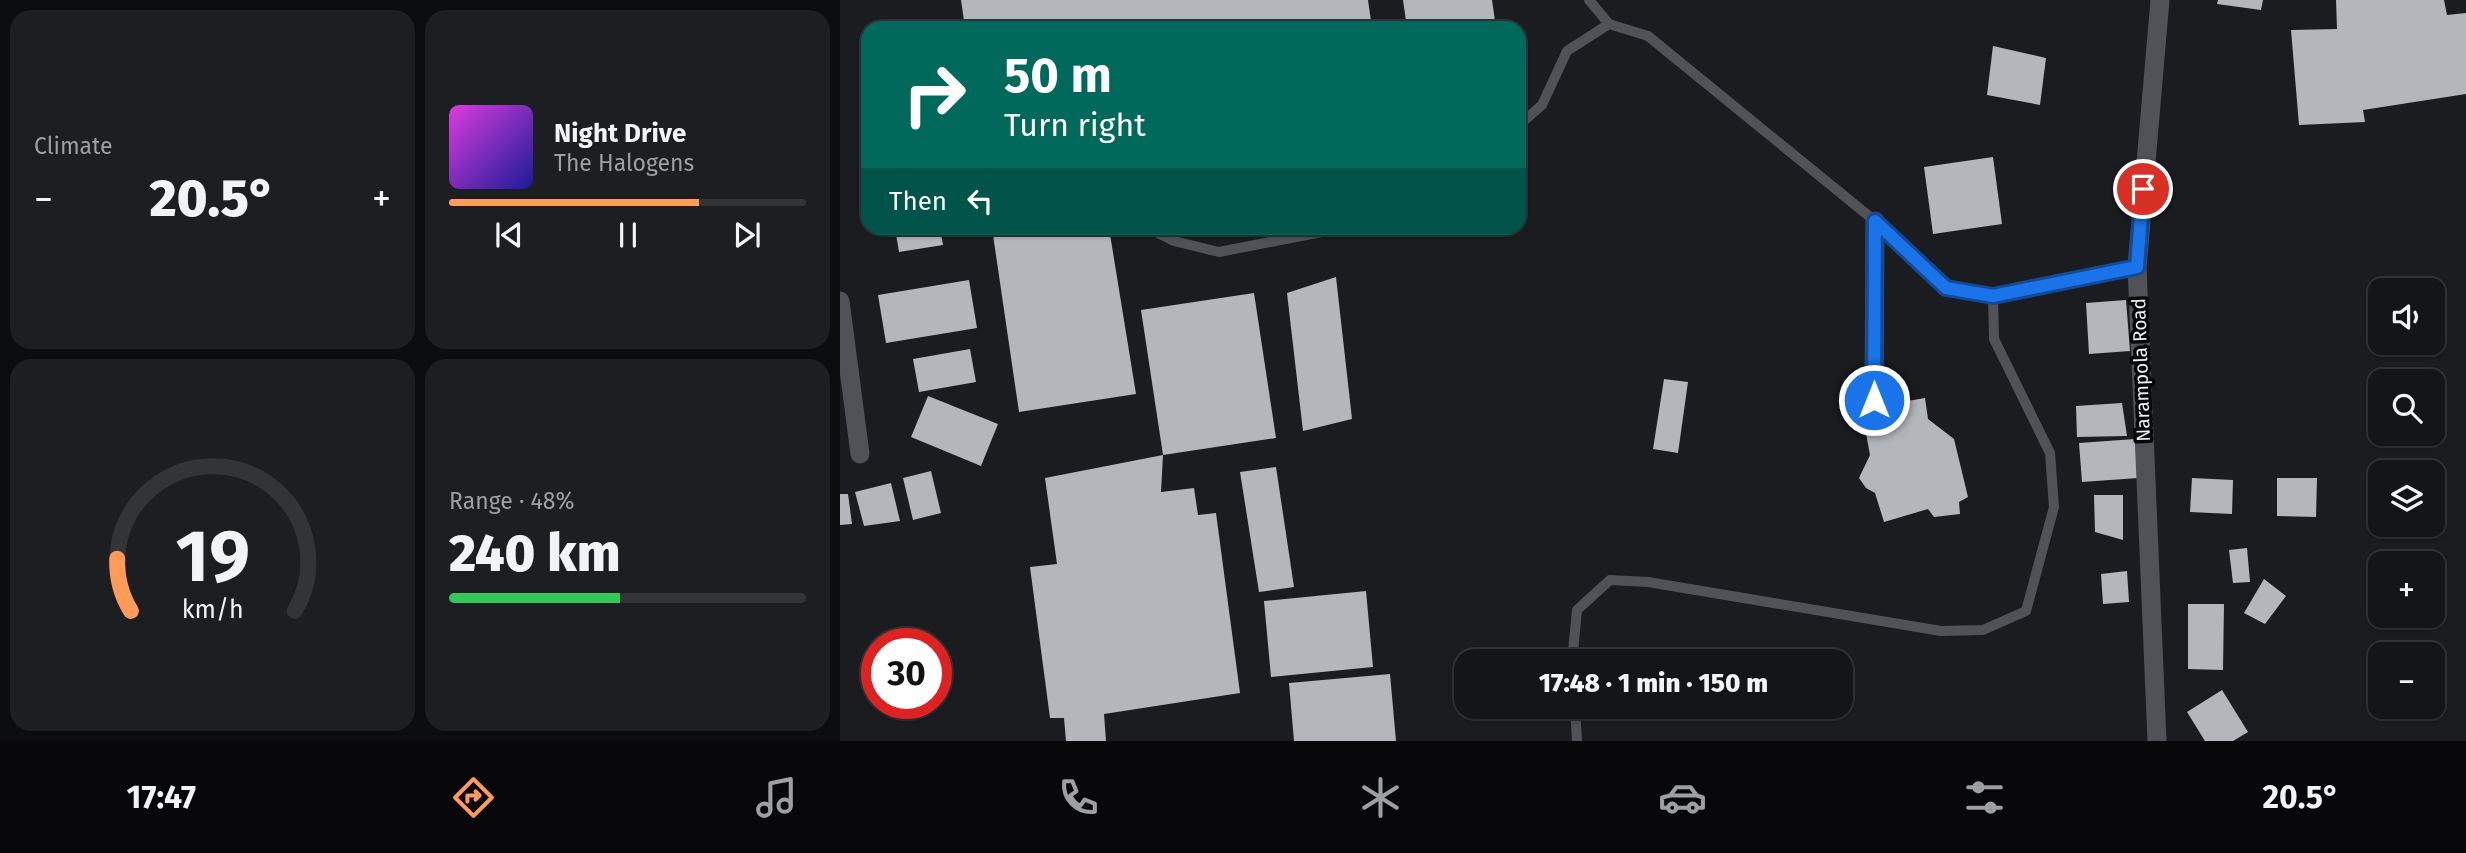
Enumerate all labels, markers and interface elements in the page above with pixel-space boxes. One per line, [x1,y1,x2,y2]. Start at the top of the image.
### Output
text: 50 m [1004,46,1112,105]
icon: right [889,49,980,140]
text: Turn right [1004,106,1146,144]
text: Night Drive [554,118,686,149]
text: Climate [34,132,113,160]
text: The Halogens [554,149,694,177]
pin [2113,159,2173,219]
text: 20.5° [150,167,276,230]
icon: arrive [2124,170,2162,208]
text: − [34,176,53,222]
text: + [372,176,391,222]
icon: left [961,182,999,220]
text: Then [889,186,947,217]
icon: previous [490,216,528,254]
icon: pause [609,216,647,254]
icon: next [728,216,766,254]
map controls [2368,278,2445,719]
button: sound [2368,278,2445,355]
street label: Narampola Road [2127,298,2155,442]
position arrow [1837,363,1911,437]
button: search [2368,369,2445,446]
button: layers [2368,460,2445,537]
text: Range · 48% [449,487,574,515]
text: 19 [175,513,250,600]
text: 240 km [449,522,620,585]
button: + [2368,551,2445,628]
text: km/h [182,595,243,625]
speed limit sign: 30 [861,628,952,719]
button: − [2368,642,2445,719]
text: 17:48 · 1 min · 150 m [1539,668,1768,699]
icon: directions [449,773,498,822]
icon: music [752,773,801,822]
icon: phone [1054,773,1103,822]
icon: climate [1356,773,1405,822]
icon: car [1658,773,1707,822]
icon: filters [1960,773,2009,822]
text: 17:47 [127,778,196,816]
text: 20.5° [2263,778,2339,816]

